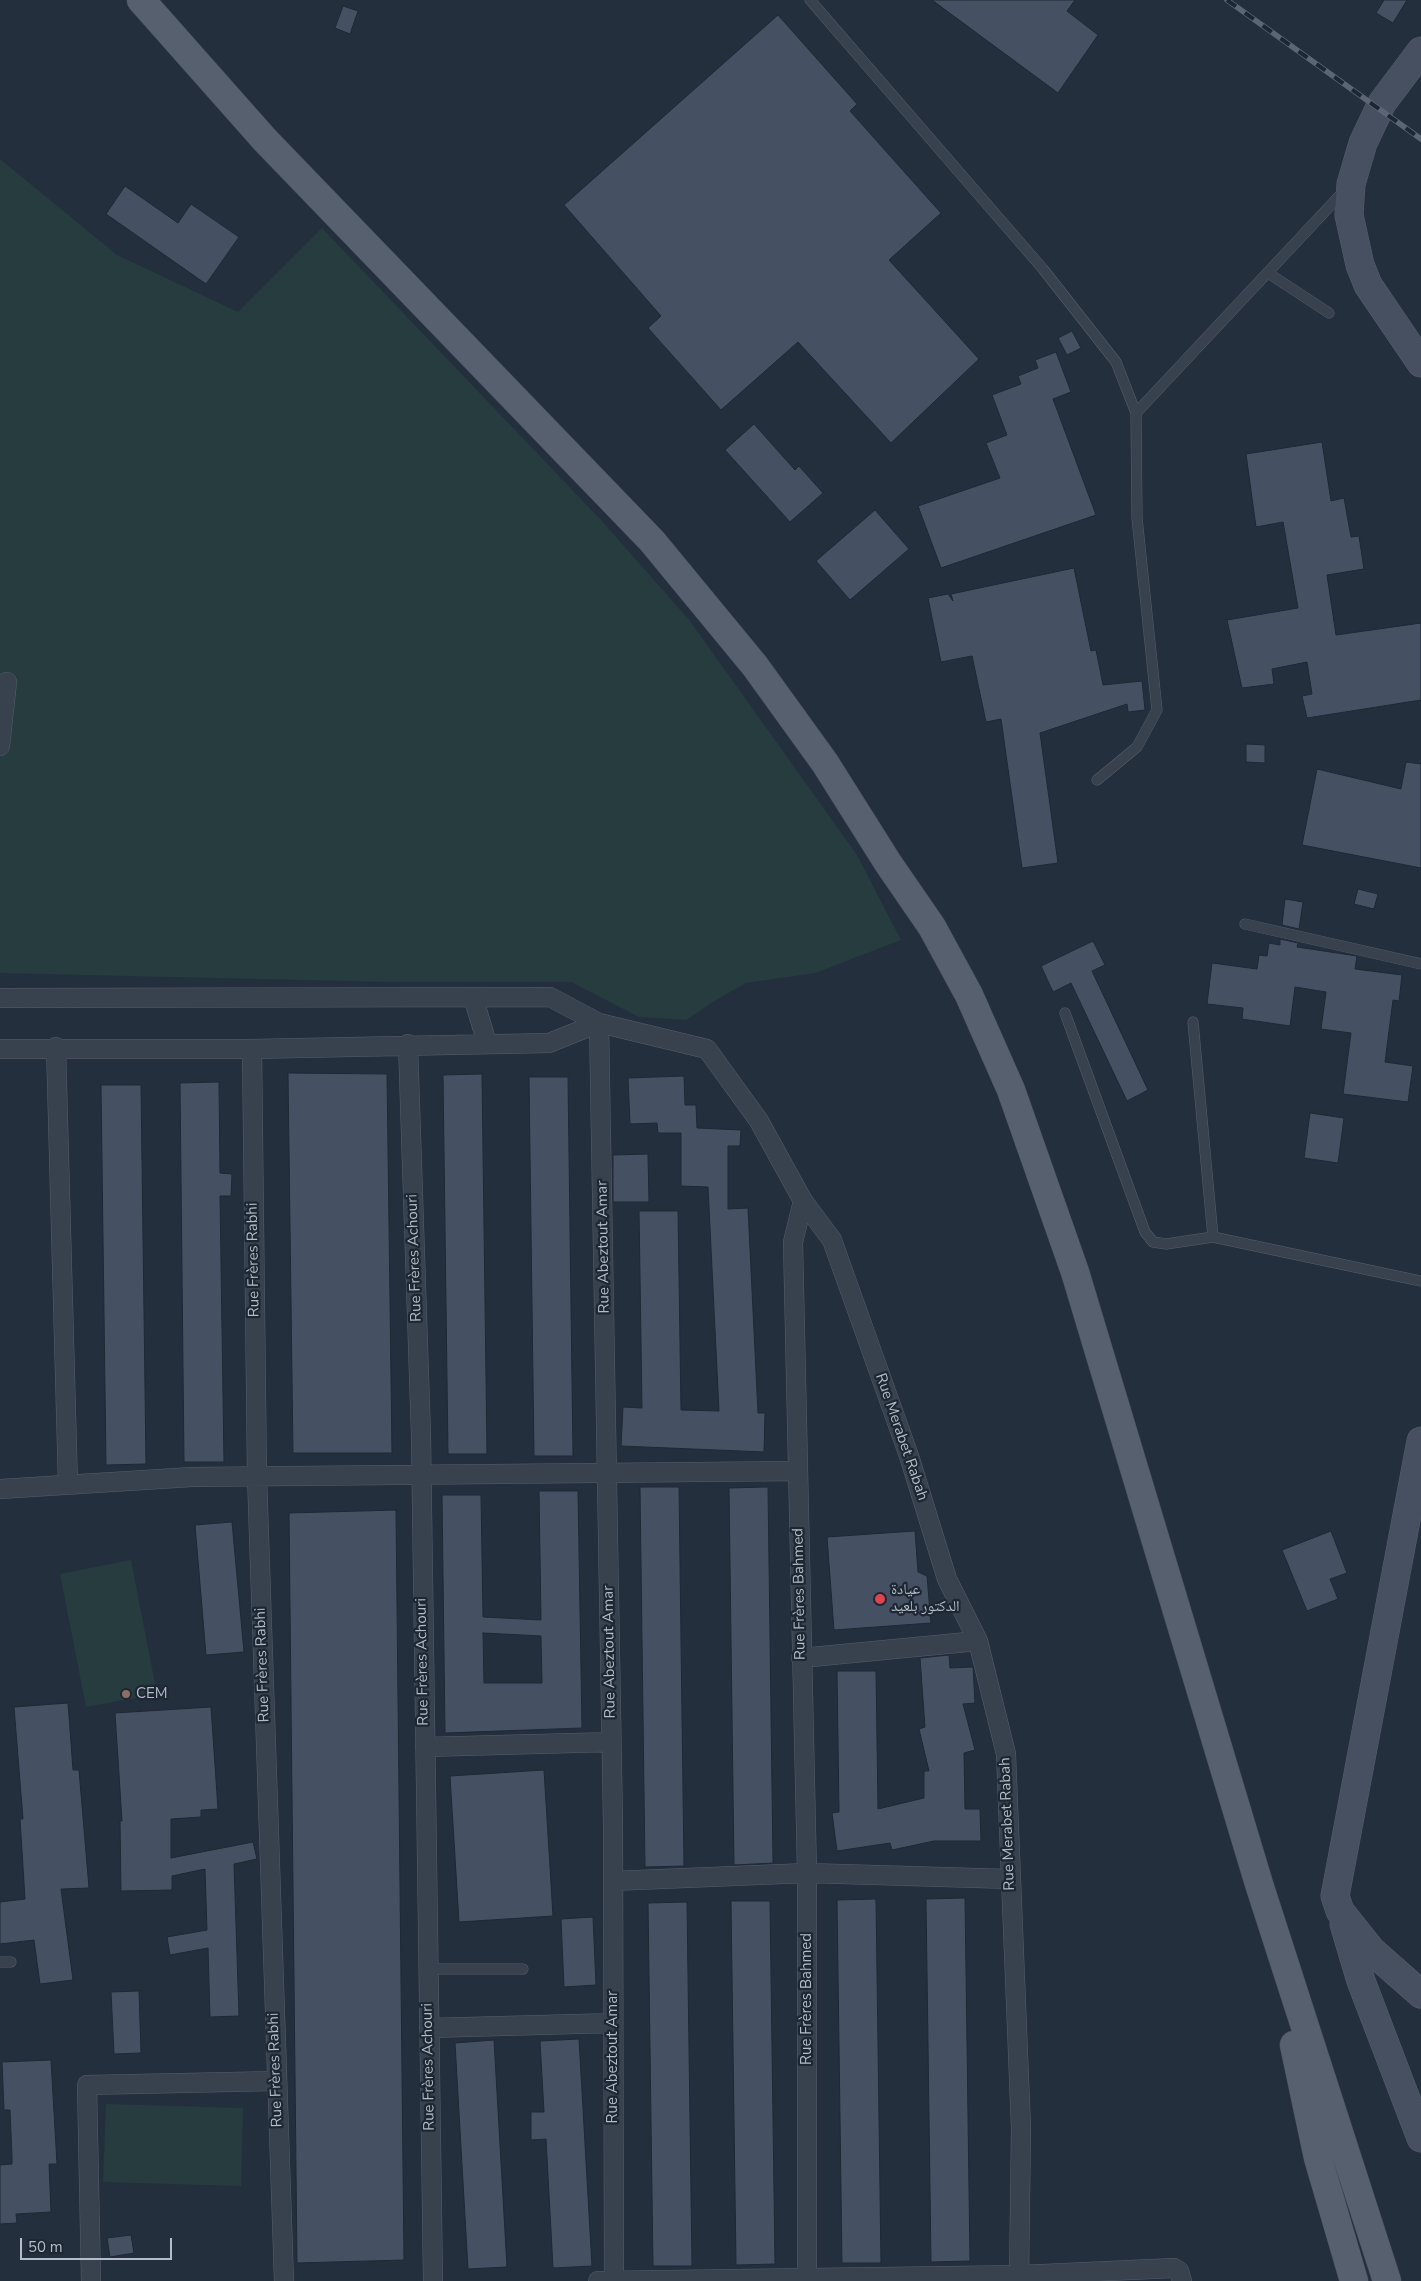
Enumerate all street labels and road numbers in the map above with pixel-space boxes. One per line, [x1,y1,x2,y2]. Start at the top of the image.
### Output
street label: Rue Abeztout Amar [594,1180,614,1314]
street label: Rue Frères Achouri [404,1194,426,1322]
street label: Rue Frères Rabhi [244,1203,264,1317]
street label: Rue Merabet Rabah [871,1371,931,1503]
street label: Rue Frères Bahmed [790,1528,810,1660]
street label: Rue Abeztout Amar [600,1585,620,1719]
street label: Rue Frères Achouri [413,1598,433,1726]
street label: Rue Frères Rabhi [252,1607,274,1723]
street label: Rue Merabet Rabah [997,1757,1019,1891]
street label: Rue Frères Bahmed [798,1933,816,2065]
street label: Rue Abeztout Amar [604,1991,622,2123]
street label: Rue Frères Achouri [419,2003,439,2131]
street label: Rue Frères Rabhi [265,2012,287,2128]

